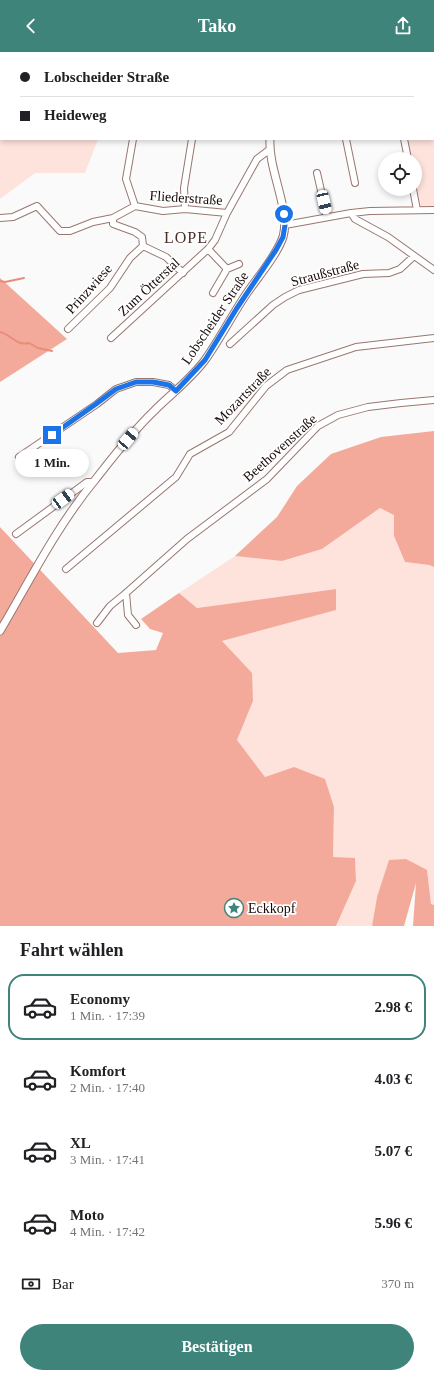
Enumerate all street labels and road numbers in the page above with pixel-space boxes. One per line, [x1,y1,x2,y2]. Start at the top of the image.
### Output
street label: Fliederstraße [149,188,223,208]
street label: Zum Ötterstal [115,254,183,319]
street label: Straußstraße [289,257,361,289]
street label: Prinzwiese [63,261,115,317]
street label: Lobscheider Straße [178,269,252,367]
street label: Mozartstraße [212,364,274,428]
street label: Beethovenstraße [240,411,320,485]

